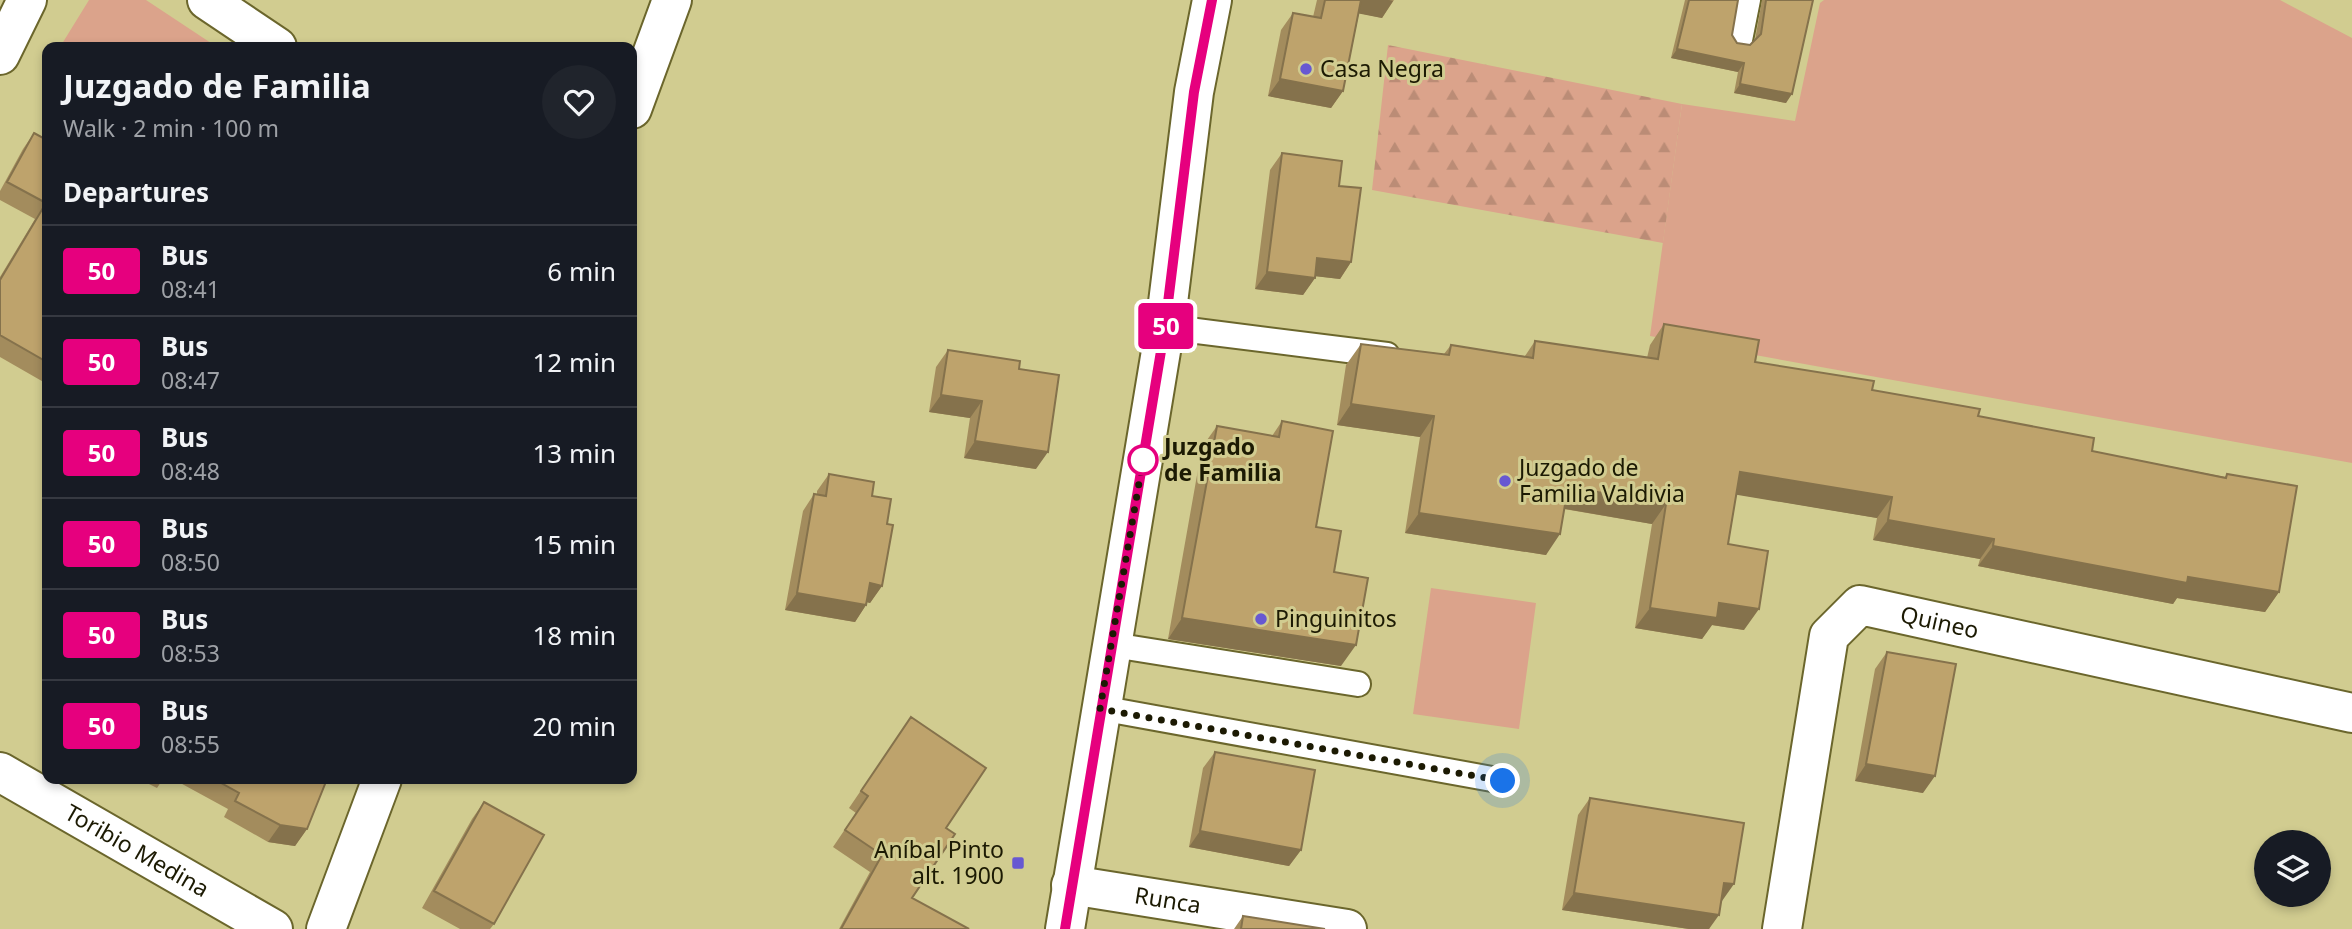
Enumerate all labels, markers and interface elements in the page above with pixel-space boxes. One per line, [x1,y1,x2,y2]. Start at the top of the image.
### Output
place label: Casa Negra [1320,52,1444,84]
marker: Casa Negra [1298,61,1314,77]
text: Juzgado de Familia [63,63,371,108]
button: heart [542,65,616,139]
text: Walk · 2 min · 100 m [63,112,279,144]
text: Departures [63,174,209,210]
text: Bus [161,237,208,273]
text: 6 min [547,253,616,289]
text: 50 [88,254,115,287]
text: 08:41 [161,273,220,305]
line badge: 50 [1134,303,1198,349]
text: 50 [1152,309,1180,342]
text: Bus [161,328,208,364]
text: 12 min [532,344,616,380]
text: 50 [88,345,115,378]
text: 08:47 [161,364,220,396]
text: Bus [161,419,208,455]
place label: Juzgado de Familia [1162,430,1281,488]
text: 13 min [532,435,616,471]
text: 50 [88,436,115,469]
marker: Juzgado de Familia [1128,445,1158,475]
place label: Juzgado de Familia Valdivia [1517,451,1685,509]
text: 08:48 [161,455,220,487]
marker: Juzgado de Familia Valdivia [1497,473,1513,489]
text: Bus [161,510,208,546]
text: 15 min [532,526,616,562]
text: 50 [88,527,115,560]
text: 08:50 [161,546,220,578]
street label: Quineo [1898,597,1982,646]
text: Bus [161,601,208,637]
place label: Pinguinitos [1275,602,1397,634]
marker: Pinguinitos [1253,611,1269,627]
text: 18 min [532,617,616,653]
text: 50 [88,618,115,651]
text: 08:53 [161,637,220,669]
text: Bus [161,692,208,728]
text: 20 min [532,708,616,744]
text: 50 [88,709,115,742]
text: 08:55 [161,728,220,760]
your location [1485,763,1520,798]
street label: Toribio Medina [59,796,215,904]
map controls [2254,830,2331,907]
button: layers [2254,830,2331,907]
place label: Aníbal Pinto alt. 1900 [874,833,1004,891]
marker: Aníbal Pinto alt. 1900 [1010,855,1026,871]
street label: Runca [1132,878,1203,920]

